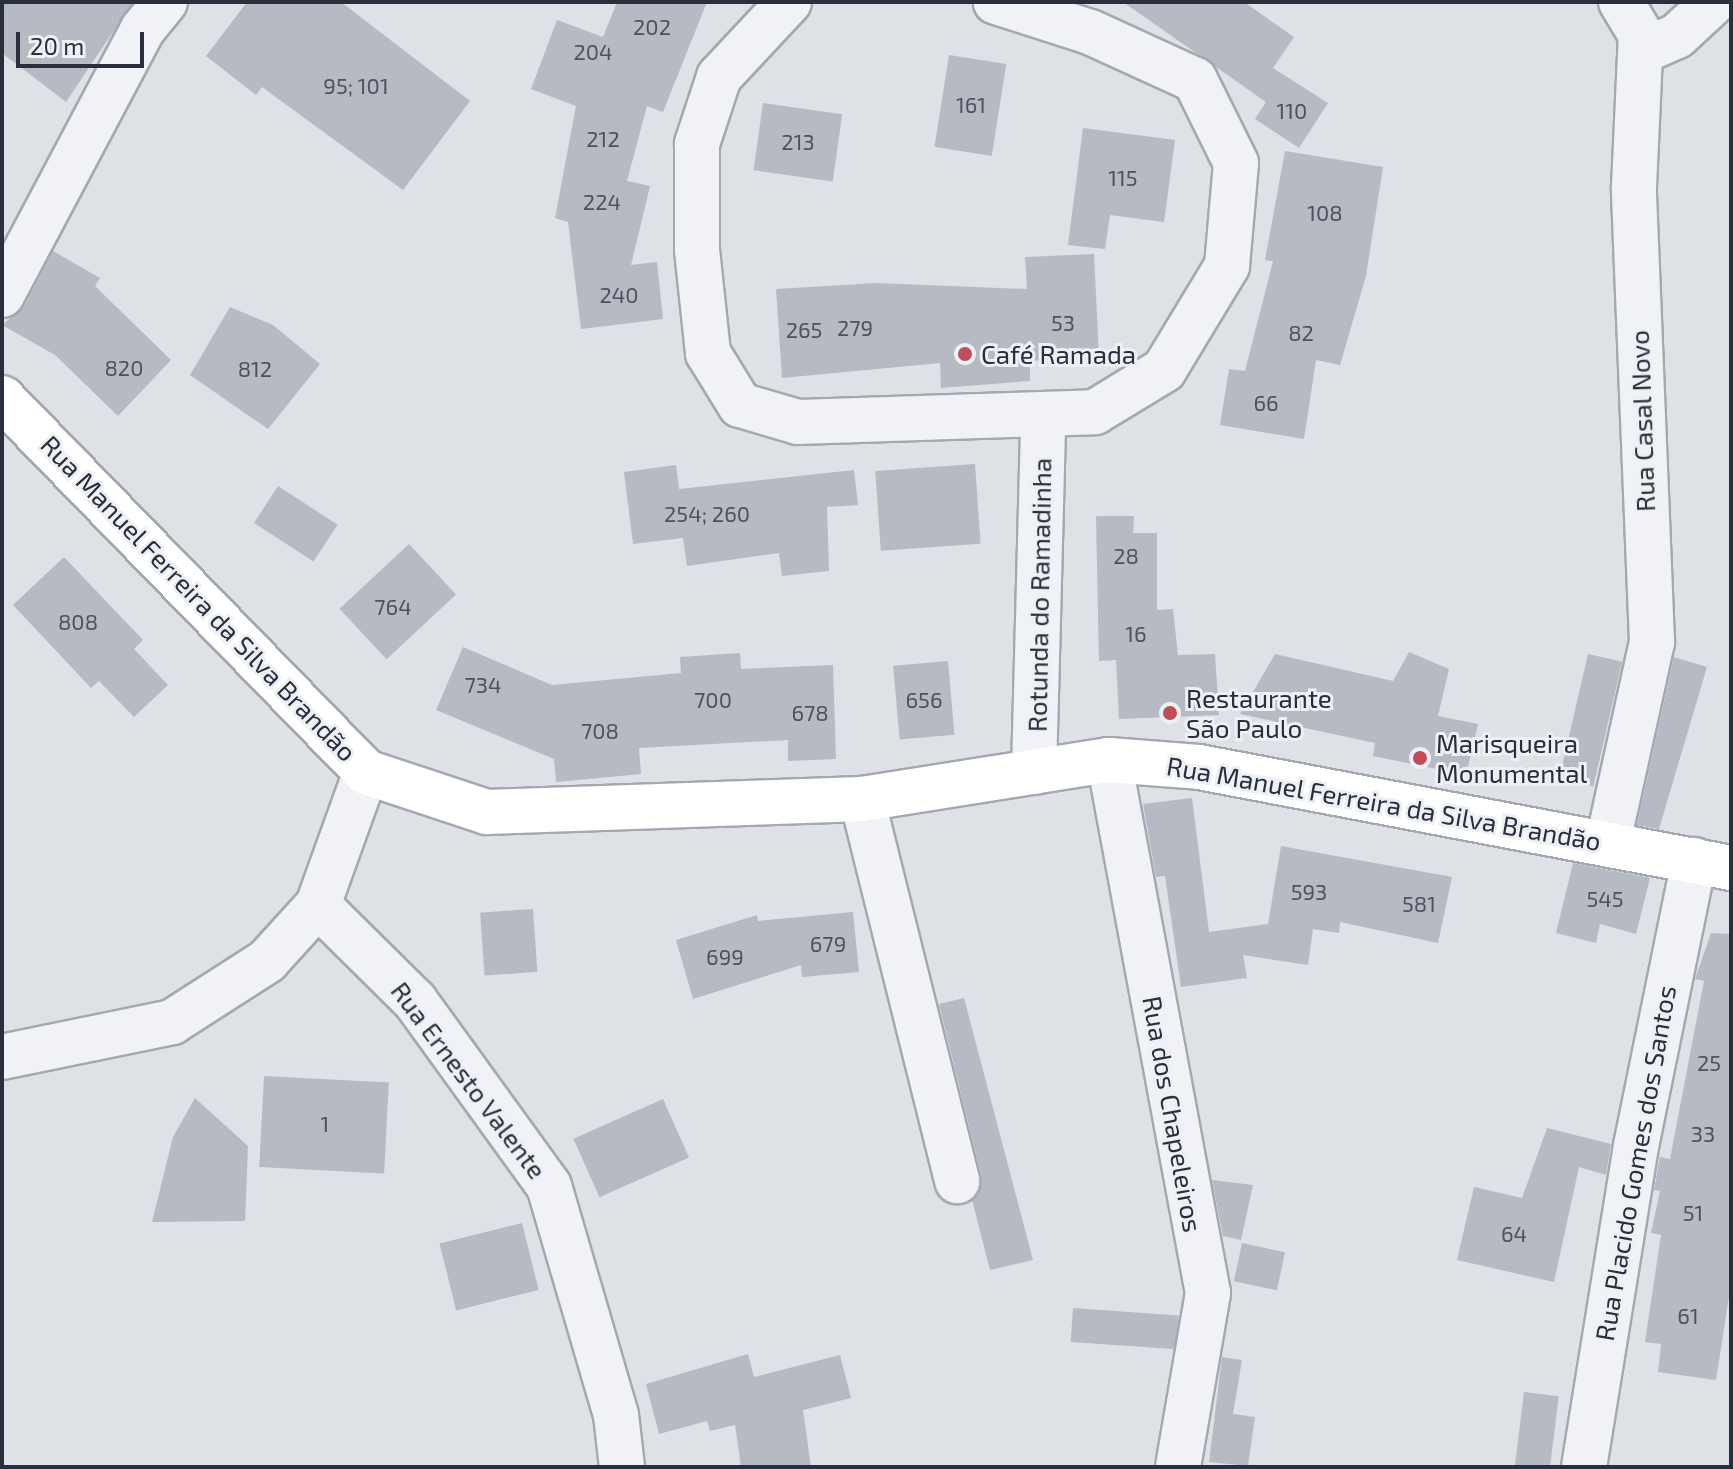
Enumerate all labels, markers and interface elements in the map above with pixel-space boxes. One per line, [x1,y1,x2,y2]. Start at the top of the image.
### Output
house number: 202 [633,14,671,40]
scale bar [20,16,148,66]
text: 20 m [30,31,84,60]
house number: 204 [573,39,613,65]
house number: 95; 101 [323,73,389,99]
house number: 161 [956,92,986,118]
house number: 110 [1277,98,1307,124]
house number: 212 [586,126,620,152]
house number: 213 [781,129,815,155]
house number: 115 [1108,165,1138,191]
house number: 224 [583,189,621,215]
house number: 108 [1307,200,1343,226]
house number: 240 [599,282,639,308]
house number: 53 [1051,310,1075,336]
house number: 279 [837,315,873,341]
house number: 265 [786,317,822,343]
house number: 82 [1288,320,1314,346]
street label: Rua Casal Novo [1623,329,1661,513]
place label: Café Ramada [981,338,1136,370]
marker: Café Ramada [956,345,974,363]
house number: 820 [105,355,143,381]
house number: 812 [238,356,272,382]
house number: 66 [1253,390,1279,416]
street label: Rua Manuel Ferreira da Silva Brandão [35,428,363,768]
street label: Rotunda do Ramadinha [1021,458,1057,732]
house number: 254; 260 [664,501,750,527]
house number: 28 [1113,543,1139,569]
house number: 764 [374,594,412,620]
house number: 808 [58,609,98,635]
house number: 16 [1125,621,1147,647]
house number: 734 [464,672,502,698]
place label: Restaurante São Paulo [1186,682,1332,744]
house number: 700 [694,687,732,713]
house number: 656 [906,687,942,713]
house number: 678 [791,700,829,726]
marker: Restaurante São Paulo [1161,704,1179,722]
house number: 708 [581,718,619,744]
place label: Marisqueira Monumental [1436,727,1587,788]
street label: Rua Manuel Ferreira da Silva Brandão [1164,749,1604,857]
marker: Marisqueira Monumental [1411,749,1429,767]
house number: 593 [1291,879,1327,905]
house number: 545 [1586,886,1624,912]
house number: 581 [1402,891,1436,917]
house number: 679 [810,931,846,957]
house number: 699 [706,944,744,970]
street label: Rua Ernesto Valente [385,975,553,1185]
street label: Rua Placido Gomes dos Santos [1588,983,1682,1343]
street label: Rua dos Chapeleiros [1137,994,1209,1234]
house number: 25 [1697,1050,1721,1076]
house number: 1 [321,1111,329,1137]
house number: 33 [1691,1121,1715,1147]
house number: 51 [1683,1200,1703,1226]
house number: 64 [1501,1221,1527,1247]
house number: 61 [1677,1303,1699,1329]

